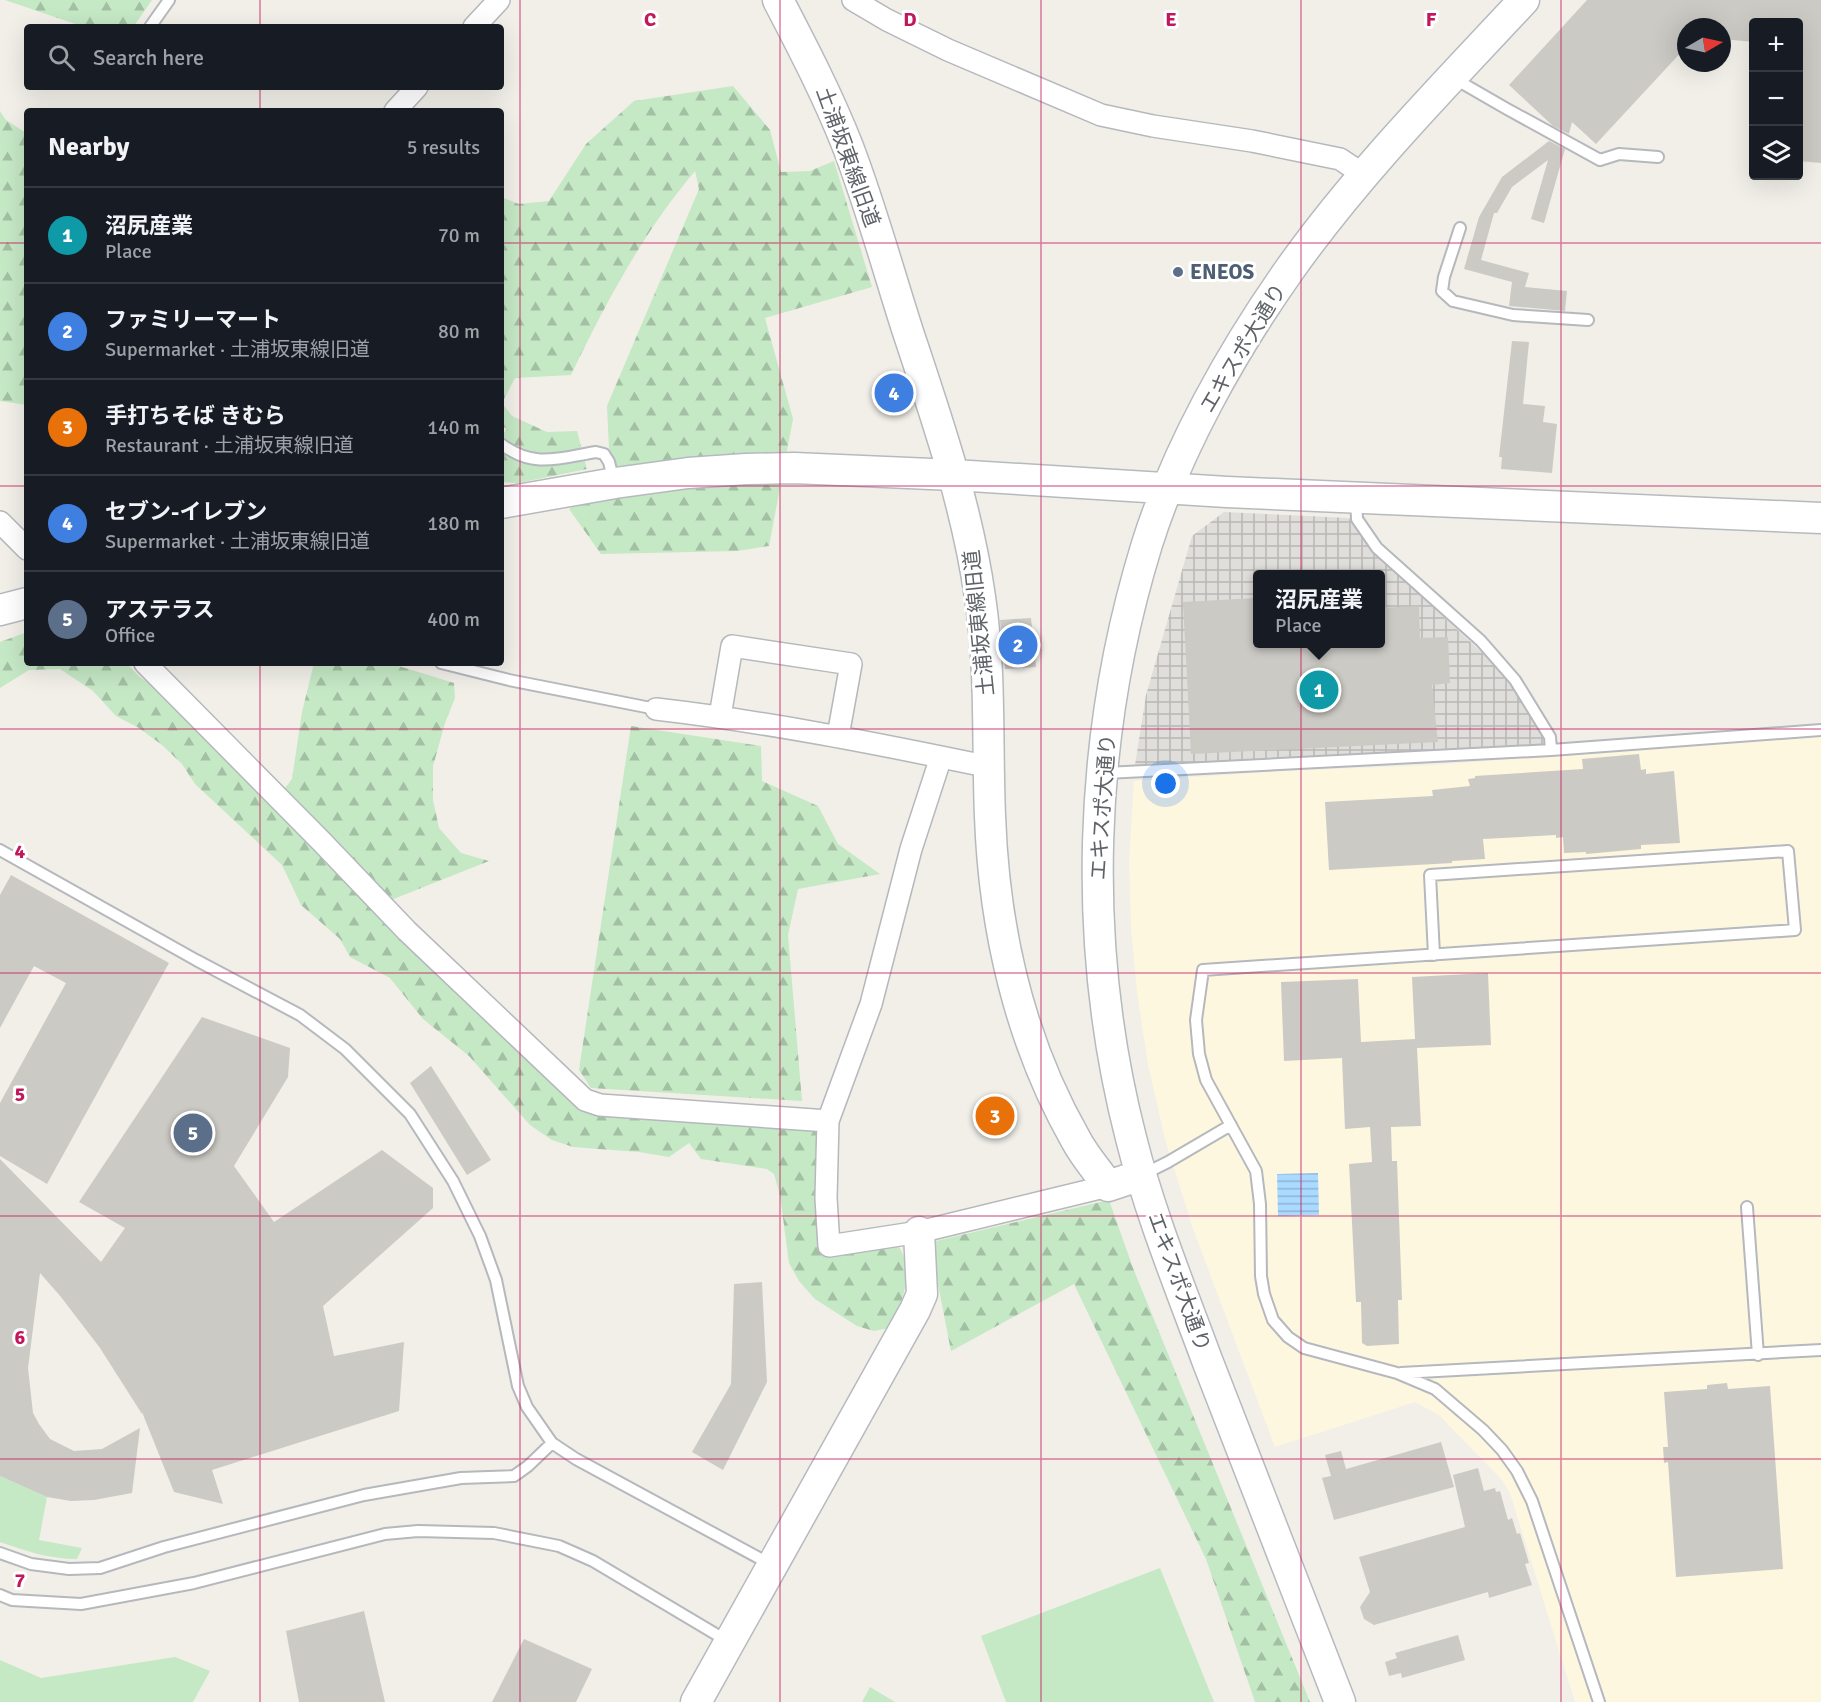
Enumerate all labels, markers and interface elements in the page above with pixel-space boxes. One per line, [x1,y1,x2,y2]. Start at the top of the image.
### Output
text: C [644,7,656,32]
text: D [903,7,917,32]
text: E [1165,7,1177,32]
text: F [1426,7,1437,32]
north arrow [1677,18,1731,72]
map controls [1749,18,1803,180]
button: + [1749,18,1803,72]
search box [24,24,504,90]
icon: search [45,41,78,74]
text: Search here [93,44,204,71]
button: − [1749,72,1803,126]
street label: 土浦坂東線旧道 [811,83,885,231]
button: layers [1749,126,1803,180]
text: Nearby [48,131,129,163]
text: 5 results [407,135,480,160]
text: 沼尻産業 [105,212,193,239]
text: 1 [62,223,73,248]
text: 70 m [438,223,480,248]
text: Place [105,239,152,264]
place label: ENEOS [1190,259,1254,285]
marker: ENEOS [1171,265,1185,279]
street label: エキスポ大通り [1194,279,1292,417]
text: ファミリーマート [105,306,281,333]
text: 2 [62,319,73,344]
text: 80 m [438,319,480,344]
text: Supermarket · 土浦坂東線旧道 [105,337,370,362]
pin: 4 [874,370,914,416]
text: 手打ちそば きむら [105,402,286,429]
text: 3 [62,415,73,440]
text: 140 m [427,415,480,440]
text: Restaurant · 土浦坂東線旧道 [105,433,354,458]
text: セブン-イレブン [105,498,267,525]
text: 4 [62,511,73,536]
text: 180 m [427,511,480,536]
text: Supermarket · 土浦坂東線旧道 [105,529,370,554]
street label: 土浦坂東線旧道 [958,549,1000,697]
popup [1253,570,1385,648]
text: 沼尻産業 [1275,586,1363,613]
text: アステラス [105,596,215,623]
text: 5 [62,607,73,632]
text: 400 m [427,607,480,632]
text: Place [1275,613,1322,638]
pin: 2 [998,622,1038,668]
text: Office [105,623,155,648]
pin: 1 [1300,668,1338,712]
street label: エキスポ大通り [1085,733,1121,881]
your location [1151,769,1180,798]
text: 4 [15,839,26,864]
text: 5 [15,1082,25,1107]
pin: 3 [976,1094,1014,1138]
pin: 5 [174,1110,212,1156]
street label: エキスポ大通り [1142,1209,1216,1355]
text: 6 [15,1325,26,1350]
text: 7 [15,1568,26,1593]

